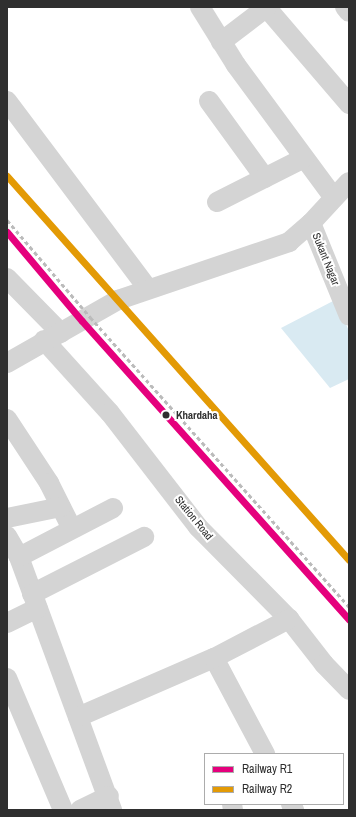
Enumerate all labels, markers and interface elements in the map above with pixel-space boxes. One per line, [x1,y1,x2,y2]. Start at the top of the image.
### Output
street label: Sukant Nagar [310,231,342,287]
marker: Khardaha [159,408,173,422]
place label: Khardaha [176,408,218,422]
street label: Station Road [172,493,216,543]
legend [204,753,344,805]
text: Railway R1 [242,761,292,777]
text: Railway R2 [242,781,292,797]

